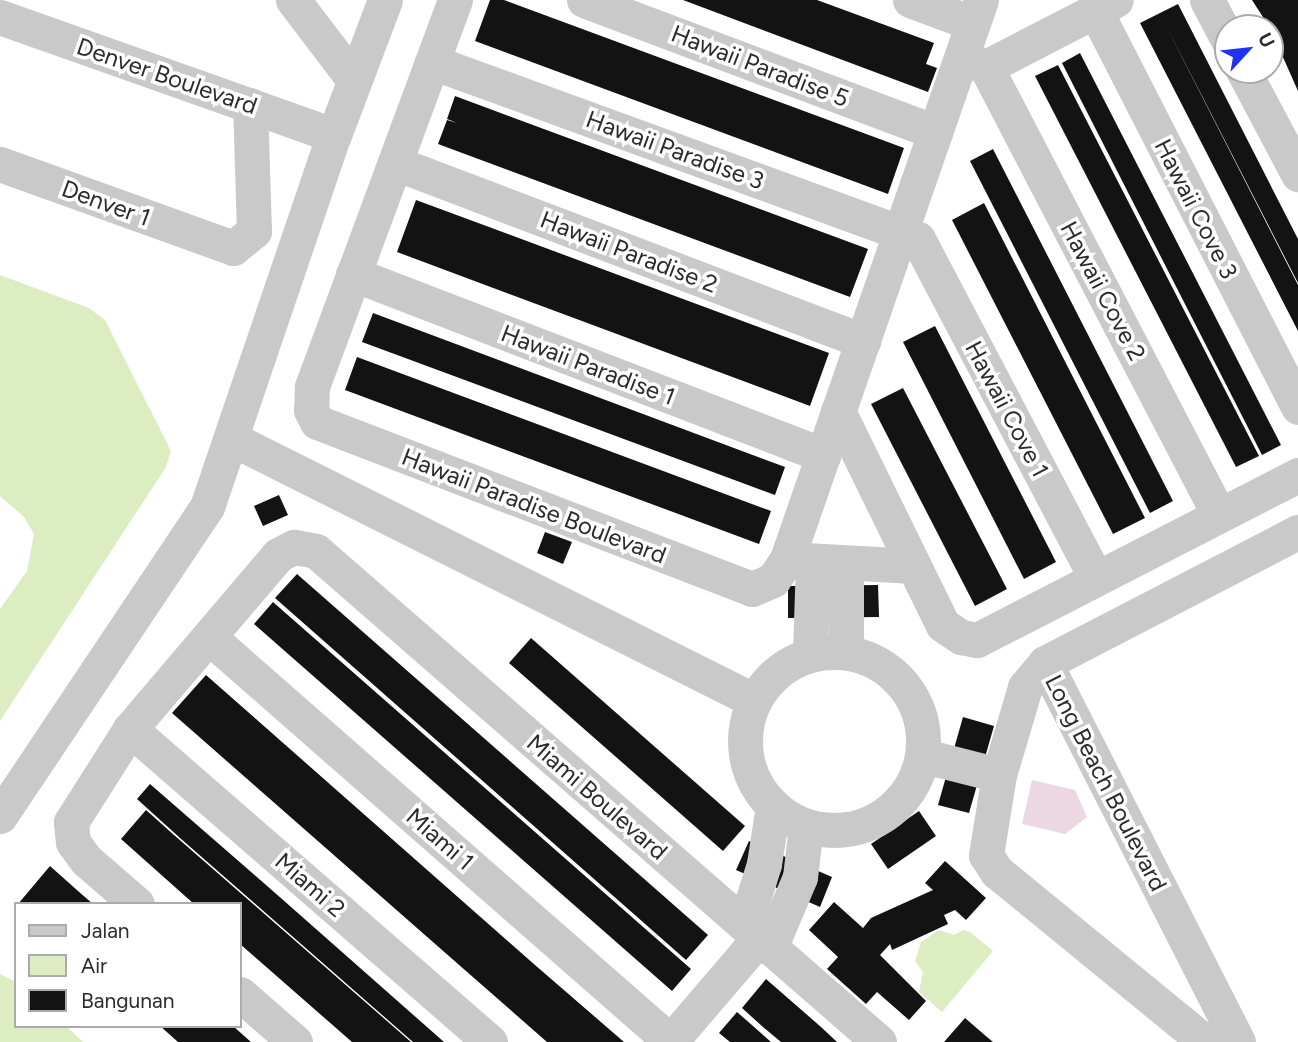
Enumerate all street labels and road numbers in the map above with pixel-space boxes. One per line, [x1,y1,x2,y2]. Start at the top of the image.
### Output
street label: Hawaii Paradise 5 [667,19,853,113]
street label: Denver Boulevard [73,32,261,120]
street label: Hawaii Paradise 3 [582,104,768,196]
street label: Hawaii Cove 3 [1148,134,1244,284]
street label: Denver 1 [58,174,154,232]
street label: Hawaii Paradise 2 [536,205,722,299]
street label: Hawaii Cove 2 [1054,216,1152,366]
street label: Hawaii Paradise 1 [497,319,679,411]
street label: Hawaii Cove 1 [959,336,1055,482]
street label: Hawaii Paradise Boulevard [398,442,670,570]
street label: Long Beach Boulevard [1039,670,1173,896]
street label: Miami Boulevard [521,728,673,866]
street label: Miami 1 [400,802,480,876]
street label: Miami 2 [269,847,351,923]

